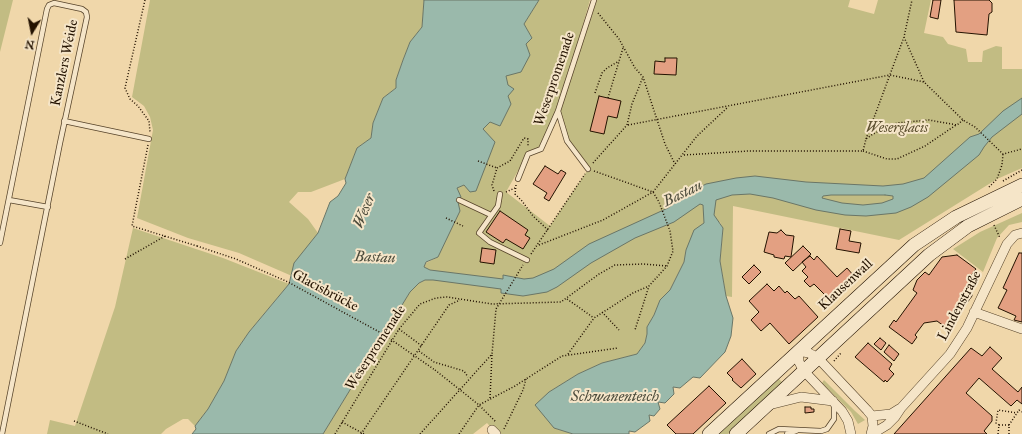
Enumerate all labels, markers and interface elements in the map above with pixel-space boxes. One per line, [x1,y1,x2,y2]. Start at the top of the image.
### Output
north arrow [12,12,52,52]
street label: Kanzlers Weide [48,18,82,108]
street label: Weserpromenade [531,30,579,128]
text: N [24,37,36,52]
park label: Weserglacis [866,121,928,137]
water label: Bastau [661,177,705,211]
water label: Weser [350,191,380,231]
water label: Bastau [354,248,396,268]
street label: Klausenwall [815,256,877,314]
street label: Glacisbrücke [289,267,361,315]
street label: Lindenstraße [935,268,985,344]
street label: Weserpromenade [342,302,410,394]
water label: Schwanenteich [571,388,659,406]

